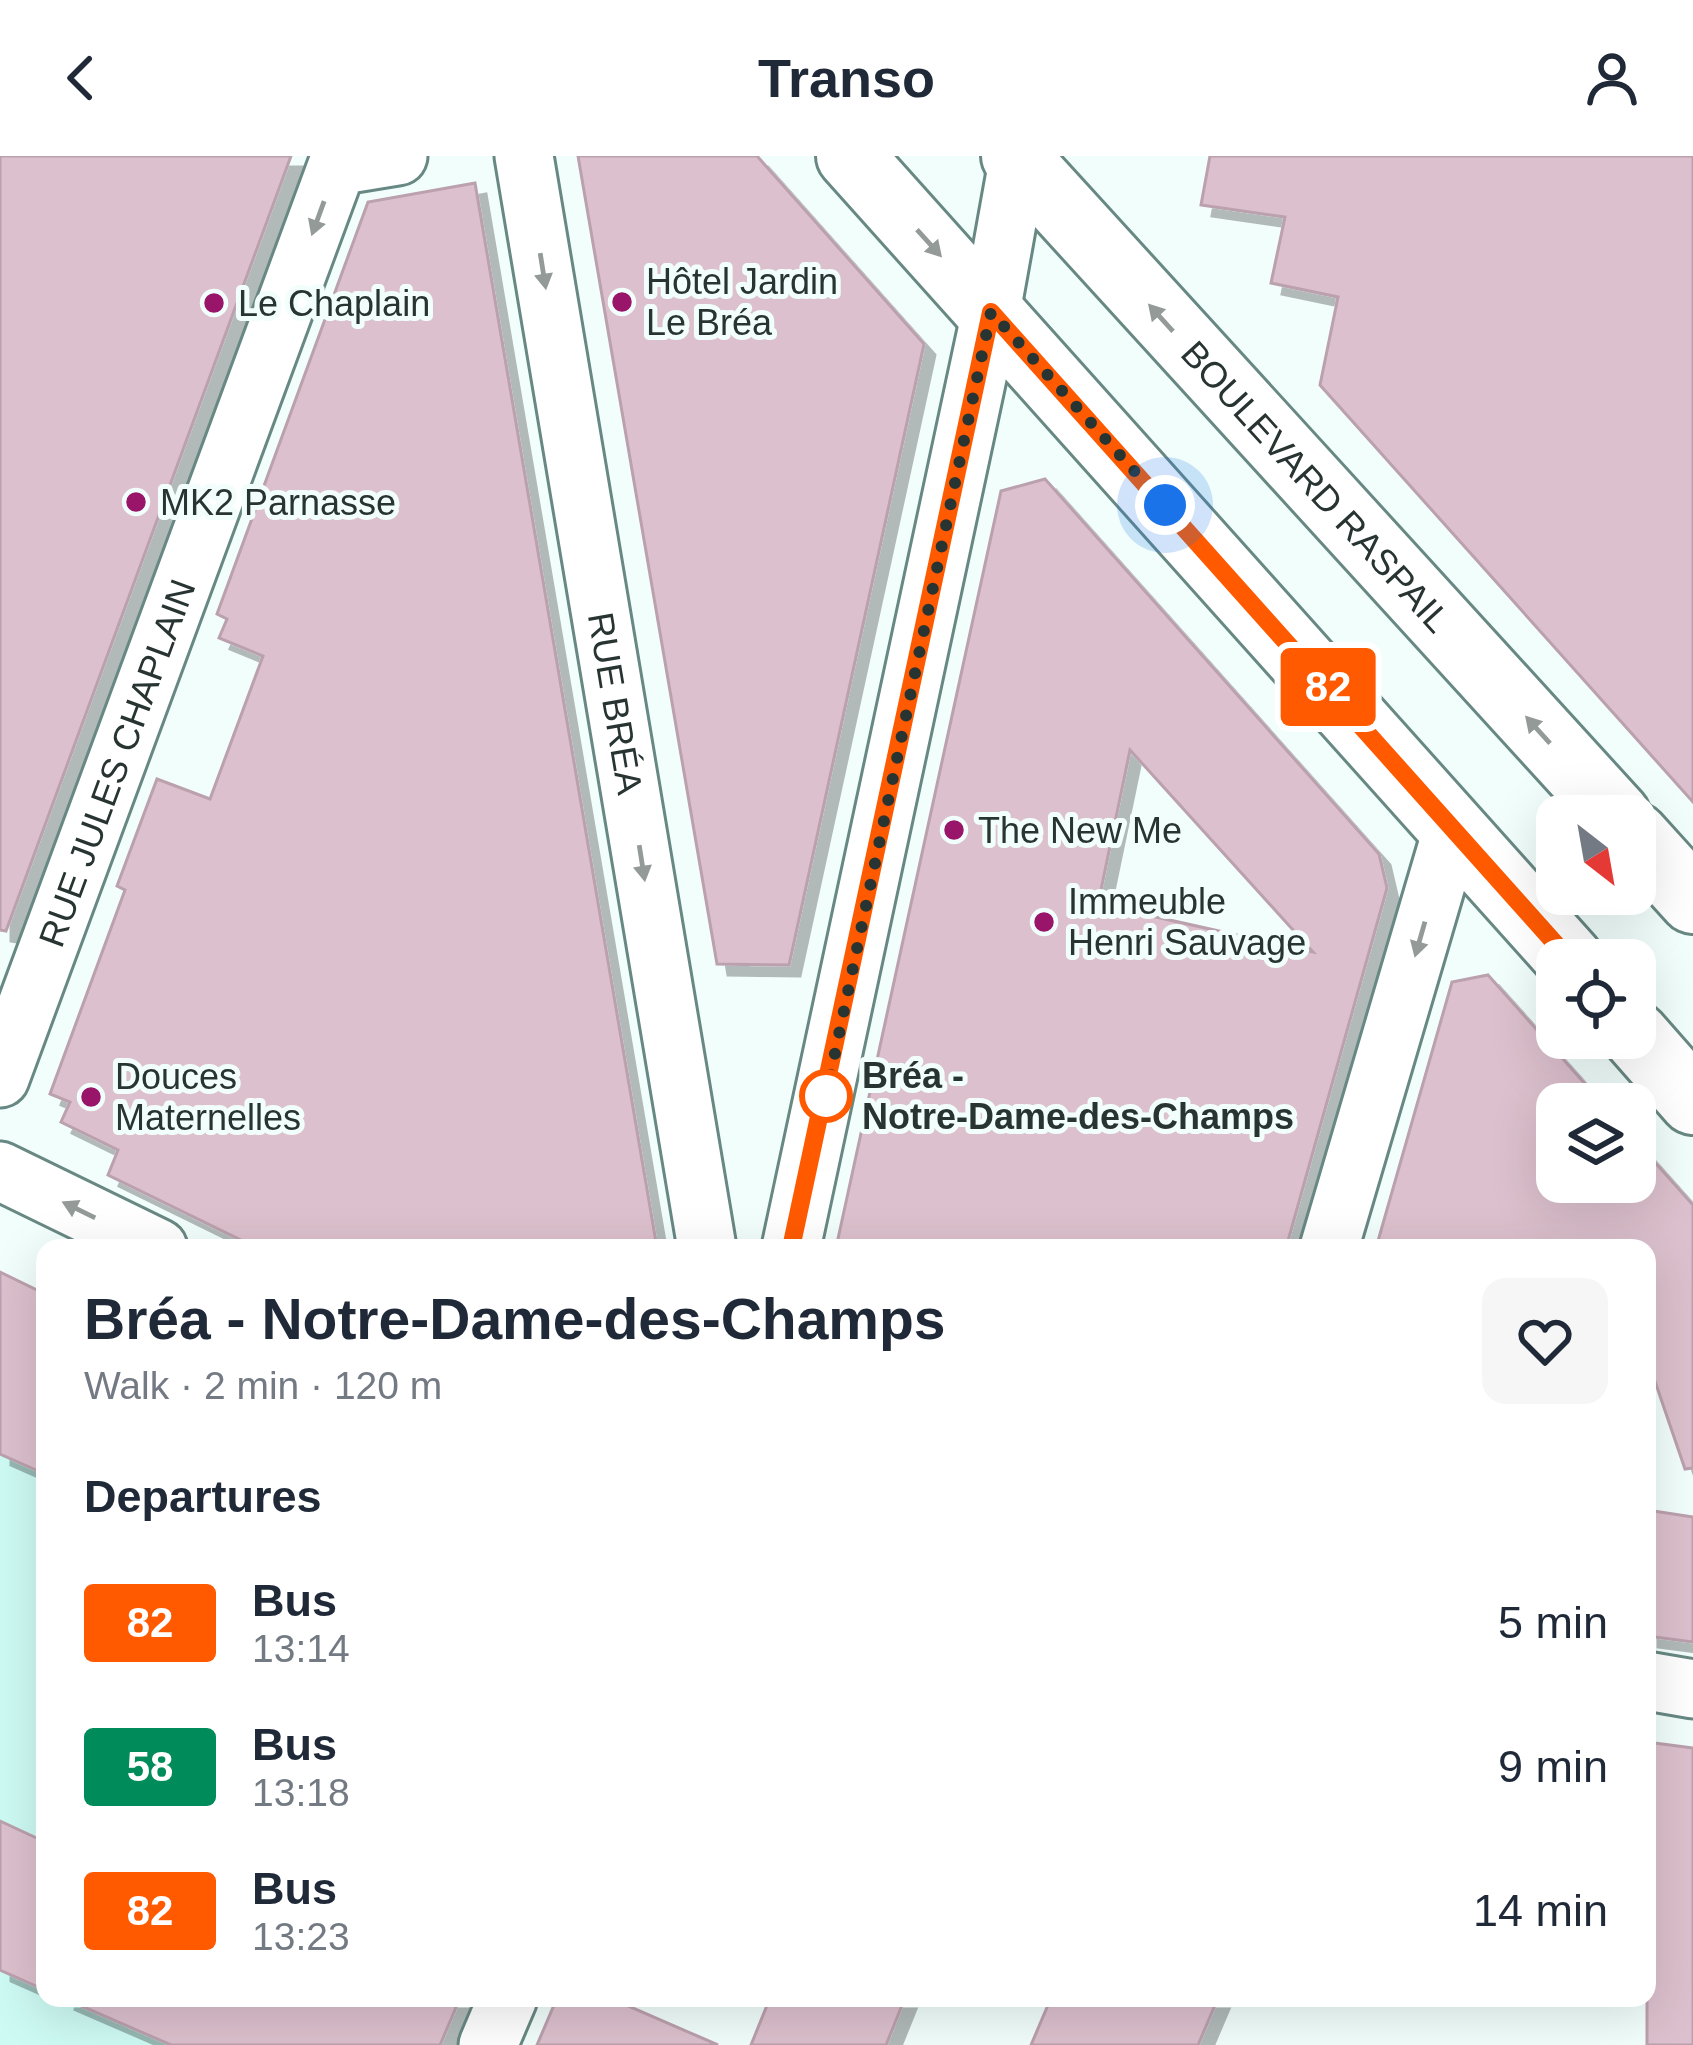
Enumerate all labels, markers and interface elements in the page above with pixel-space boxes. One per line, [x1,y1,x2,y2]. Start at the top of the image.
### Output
icon: back [48,45,114,111]
icon: person [1579,45,1645,111]
text: Transo [758,48,935,108]
one-way arrow [308,201,326,237]
one-way arrow [915,228,942,257]
one-way arrow [535,253,553,291]
place label: Hôtel Jardin Le Bréa [646,261,838,343]
place label: Le Chaplain [238,283,430,324]
marker: Hôtel Jardin Le Bréa [609,289,635,315]
marker: Le Chaplain [201,290,227,316]
one-way arrow [1148,303,1175,332]
street label: BOULEVARD RASPAIL [1173,332,1459,640]
your location [1135,475,1195,535]
place label: MK2 Parnasse [160,482,396,523]
marker: MK2 Parnasse [123,489,149,515]
street label: RUE JULES CHAPLAIN [30,574,203,952]
street label: RUE BRÉA [580,609,651,798]
line badge: 82 [1274,648,1382,726]
text: 82 [1305,663,1351,710]
one-way arrow [1524,715,1552,744]
north arrow [1536,795,1656,915]
map controls [1536,795,1656,1203]
place label: The New Me [978,810,1182,851]
marker: The New Me [941,817,967,843]
one-way arrow [633,845,652,882]
place label: Immeuble Henri Sauvage [1068,881,1306,963]
marker: Immeuble Henri Sauvage [1031,909,1057,935]
one-way arrow [1410,921,1428,958]
button: locate [1536,939,1656,1059]
place label: Bréa - Notre-Dame-des-Champs [862,1055,1294,1137]
place label: Douces Maternelles [115,1056,301,1138]
marker: Bréa - Notre-Dame-des-Champs [801,1071,851,1121]
button: layers [1536,1083,1656,1203]
marker: Douces Maternelles [78,1084,104,1110]
one-way arrow [62,1200,96,1220]
button: heart [1482,1278,1608,1404]
text: Bréa - Notre-Dame-des-Champs [84,1287,946,1351]
text: Walk · 2 min · 120 m [84,1364,442,1407]
text: Departures [84,1471,322,1522]
text: Bus [252,1575,337,1626]
text: 5 min [1498,1597,1608,1648]
text: 82 [127,1599,173,1646]
text: 13:14 [252,1627,350,1670]
text: Bus [252,1719,337,1770]
text: 9 min [1498,1741,1608,1792]
text: 58 [127,1743,173,1790]
text: 13:18 [252,1771,350,1814]
text: Bus [252,1863,337,1914]
text: 14 min [1473,1885,1608,1936]
text: 82 [127,1887,173,1934]
text: 13:23 [252,1915,350,1958]

